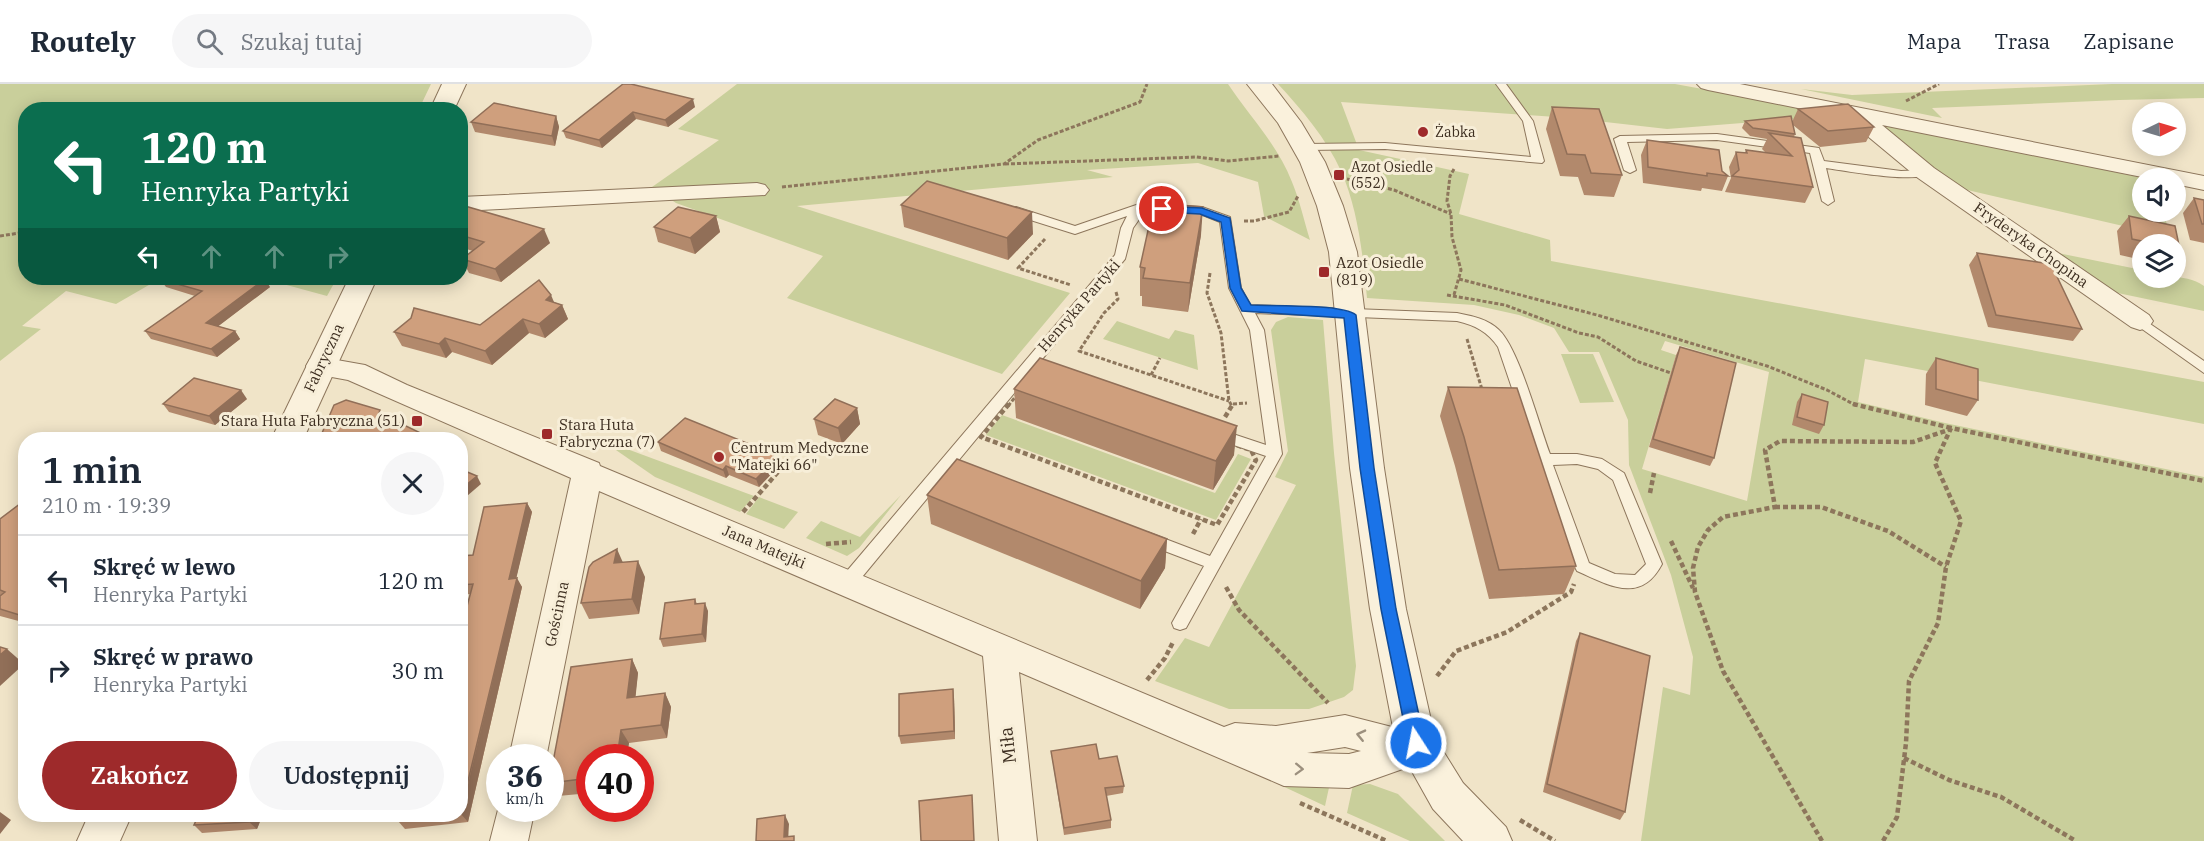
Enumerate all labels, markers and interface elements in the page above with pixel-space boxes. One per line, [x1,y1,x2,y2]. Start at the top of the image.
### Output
search box [172,14,592,68]
text: Routely [30,23,136,60]
icon: search [193,25,226,58]
text: Szukaj tutaj [241,27,363,56]
text: Mapa [1907,27,1961,55]
text: Trasa [1994,27,2050,55]
text: Zapisane [2083,27,2174,55]
north arrow [2132,102,2186,156]
map controls [2132,102,2186,288]
text: 120 m [141,120,267,175]
place label: Żabka [1435,123,1476,141]
marker: Żabka [1416,125,1430,139]
icon: left [42,126,120,204]
place label: Azot Osiedle (552) [1351,158,1433,192]
marker: Azot Osiedle (552) [1332,168,1346,182]
button: sound [2132,168,2186,222]
text: Henryka Partyki [141,173,350,208]
pin [1136,183,1187,234]
icon: arrive [1145,192,1178,225]
street label: Fryderyka Chopina [1970,198,2092,291]
button: layers [2132,234,2186,288]
icon: left [132,240,165,273]
icon: ahead [195,240,228,273]
icon: ahead [258,240,291,273]
icon: right [321,240,354,273]
place label: Azot Osiedle (819) [1336,253,1424,289]
street label: Henryka Partyki [1033,256,1124,356]
marker: Azot Osiedle (819) [1317,265,1331,279]
street label: Fabryczna [299,320,348,395]
place label: Stara Huta Fabryczna (51) [221,411,405,430]
marker: Stara Huta Fabryczna (51) [410,414,424,428]
place label: Stara Huta Fabryczna (7) [559,415,655,451]
marker: Stara Huta Fabryczna (7) [540,427,554,441]
place label: Centrum Medyczne "Matejki 66" [731,438,869,474]
text: 1 min [42,446,142,493]
marker: Centrum Medyczne "Matejki 66" [712,450,726,464]
button: close [381,452,444,515]
text: 210 m · 19:39 [42,492,171,519]
street label: Jana Matejki [720,520,809,573]
text: Skręć w lewo [93,552,236,581]
icon: left [42,564,75,597]
text: 120 m [378,566,444,595]
street label: Gościnna [540,579,573,648]
text: Henryka Partyki [93,581,248,608]
text: Skręć w prawo [93,642,253,671]
icon: right [42,654,75,687]
text: 30 m [392,656,444,685]
text: Henryka Partyki [93,671,248,698]
position arrow [1384,711,1448,775]
street label: Miła [994,725,1021,765]
one-way arrow [1356,729,1366,742]
button: Zakończ [42,741,237,810]
button: Udostępnij [249,741,444,810]
speed limit sign: 40 [576,744,654,822]
text: 36 [507,756,543,795]
one-way arrow [1295,763,1304,776]
text: km/h [506,789,544,808]

